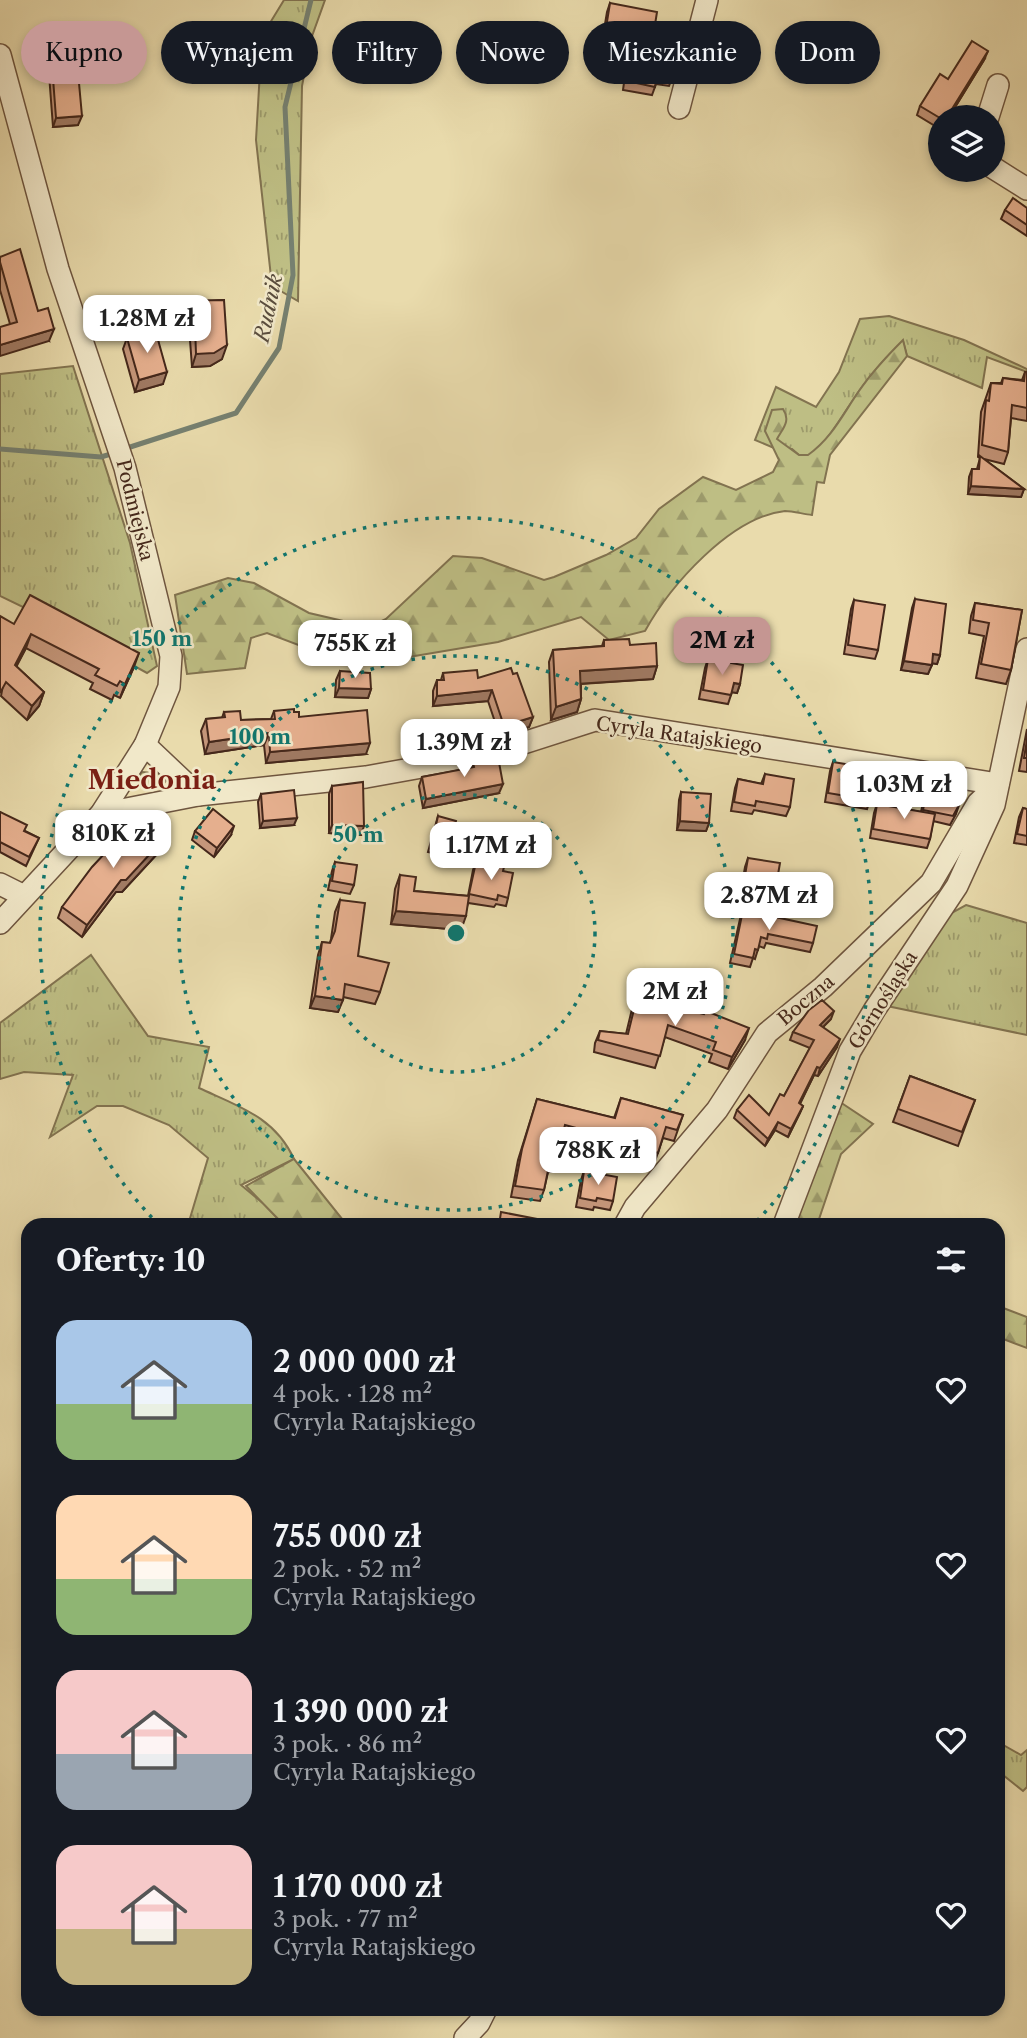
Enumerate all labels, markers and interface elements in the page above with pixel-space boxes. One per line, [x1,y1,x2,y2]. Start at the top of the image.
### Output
chip: Kupno [21,21,147,84]
chip: Wynajem [161,21,318,84]
chip: Filtry [332,21,442,84]
chip: Nowe [456,21,569,84]
chip: Mieszkanie [583,21,761,84]
chip: Dom [775,21,880,84]
map controls [928,105,1005,182]
button: layers [928,105,1005,182]
water label: Rudnik [248,272,287,346]
pin: 1.28M zł [75,296,219,355]
text: 1.28M zł [99,304,195,332]
street label: Podmiejska [111,457,159,563]
pin: 2M zł [673,618,771,677]
pin: 755K zł [290,620,420,680]
text: 150 m [132,626,192,651]
text: 2M zł [690,626,754,654]
text: 755K zł [314,629,396,657]
street label: Cyryla Ratajskiego [594,712,764,758]
pin: 1.39M zł [392,720,536,779]
text: 100 m [229,724,291,749]
text: 1.39M zł [417,728,511,756]
pin: 1.03M zł [832,762,976,821]
district label: Miedonia [88,764,217,796]
text: 1.03M zł [856,770,952,798]
pin: 810K zł [48,810,178,870]
text: 810K zł [71,819,155,847]
text: 50 m [332,822,384,847]
pin: 1.17M zł [419,822,563,882]
text: 1.17M zł [446,831,536,859]
pin: 2.87M zł [697,872,841,932]
text: 2.87M zł [720,881,818,909]
centre of rings [444,921,468,945]
street label: Górnośląska [844,947,922,1053]
pin: 2M zł [626,968,724,1028]
street label: Boczna [773,970,839,1030]
text: 2M zł [643,977,707,1005]
pin: 788K zł [533,1128,663,1187]
text: 788K zł [555,1136,641,1164]
icon: filters [932,1241,970,1279]
text: Oferty: 10 [56,1242,206,1279]
text: 2 000 000 zł [273,1343,456,1380]
icon: home [112,1348,196,1432]
icon: heart [932,1371,970,1409]
text: 4 pok. · 128 m² [273,1380,432,1408]
text: Cyryla Ratajskiego [273,1408,476,1436]
text: 755 000 zł [273,1518,422,1555]
icon: home [112,1523,196,1607]
icon: heart [932,1546,970,1584]
text: 2 pok. · 52 m² [273,1555,421,1583]
text: Cyryla Ratajskiego [273,1583,476,1611]
text: 1 390 000 zł [273,1693,448,1730]
icon: home [112,1698,196,1782]
icon: heart [932,1721,970,1759]
text: 3 pok. · 86 m² [273,1730,422,1758]
text: Cyryla Ratajskiego [273,1758,476,1786]
text: 1 170 000 zł [273,1868,442,1905]
icon: home [112,1873,196,1957]
icon: heart [932,1896,970,1934]
text: 3 pok. · 77 m² [273,1905,418,1933]
text: Cyryla Ratajskiego [273,1933,476,1961]

